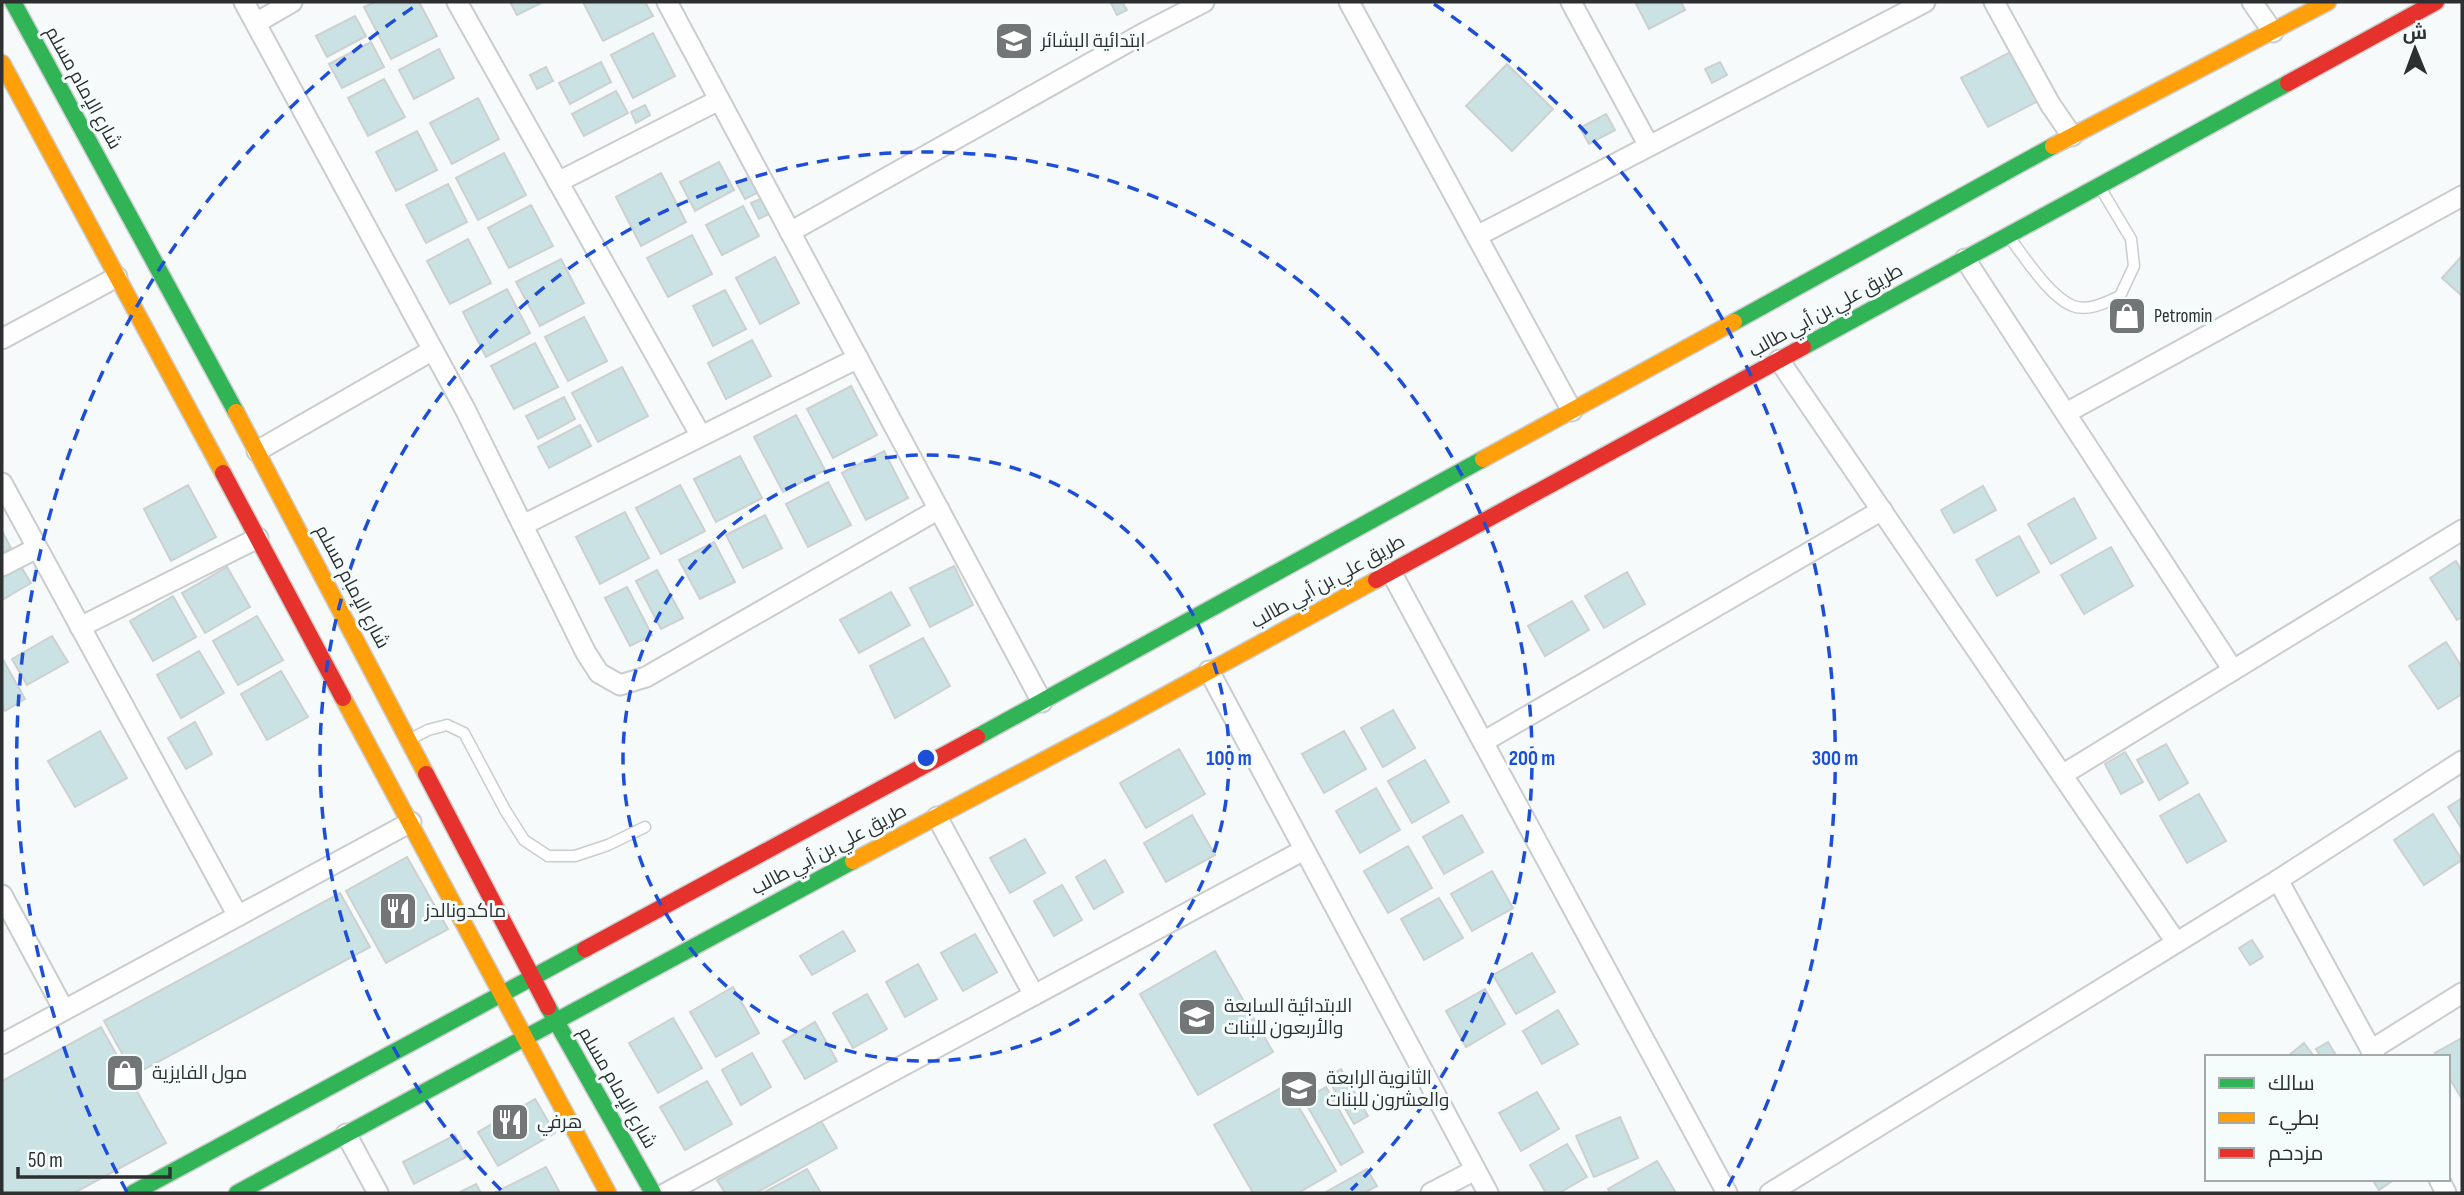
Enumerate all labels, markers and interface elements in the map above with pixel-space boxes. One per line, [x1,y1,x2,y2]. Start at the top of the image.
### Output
north arrow [2380,14,2450,84]
school or university icon: ابتدائية البشائر [993,20,1035,62]
text: ش [2402,22,2427,45]
street label: شارع الإمام مسلم [39,23,126,154]
place label: ابتدائية البشائر [1040,30,1145,53]
street label: طريق علي بن أبي طالب [1744,258,1908,365]
shop icon: Petromin [2106,295,2148,337]
place label: Petromin [2154,305,2212,328]
street label: شارع الإمام مسلم [309,521,394,653]
street label: طريق علي بن أبي طالب [1246,529,1410,636]
centre of rings [914,746,938,770]
text: 100 m [1206,746,1252,771]
text: 200 m [1509,746,1555,771]
text: 300 m [1812,746,1858,771]
street label: طريق علي بن أبي طالب [747,798,912,902]
restaurant icon: ماكدونالدز [377,890,419,932]
place label: ماكدونالدز [424,900,506,923]
place label: الابتدائية السابعة والأربعون للبنات [1224,995,1352,1040]
school or university icon: الابتدائية السابعة والأربعون للبنات [1176,996,1218,1038]
street label: شارع الإمام مسلم [572,1023,661,1153]
shop icon: مول الفايزية [104,1052,146,1094]
legend [2205,1055,2450,1181]
place label: مول الفايزية [152,1062,247,1085]
place label: الثانوية الرابعة والعشرون للبنات [1326,1067,1449,1112]
school or university icon: الثانوية الرابعة والعشرون للبنات [1278,1068,1320,1110]
text: سالك [2268,1071,2315,1096]
restaurant icon: هرفي [489,1101,531,1143]
text: بطيء [2268,1106,2319,1134]
place label: هرفي [537,1111,582,1136]
scale bar [18,1136,170,1180]
text: مزدحم [2268,1141,2323,1167]
text: 50 m [28,1148,63,1173]

